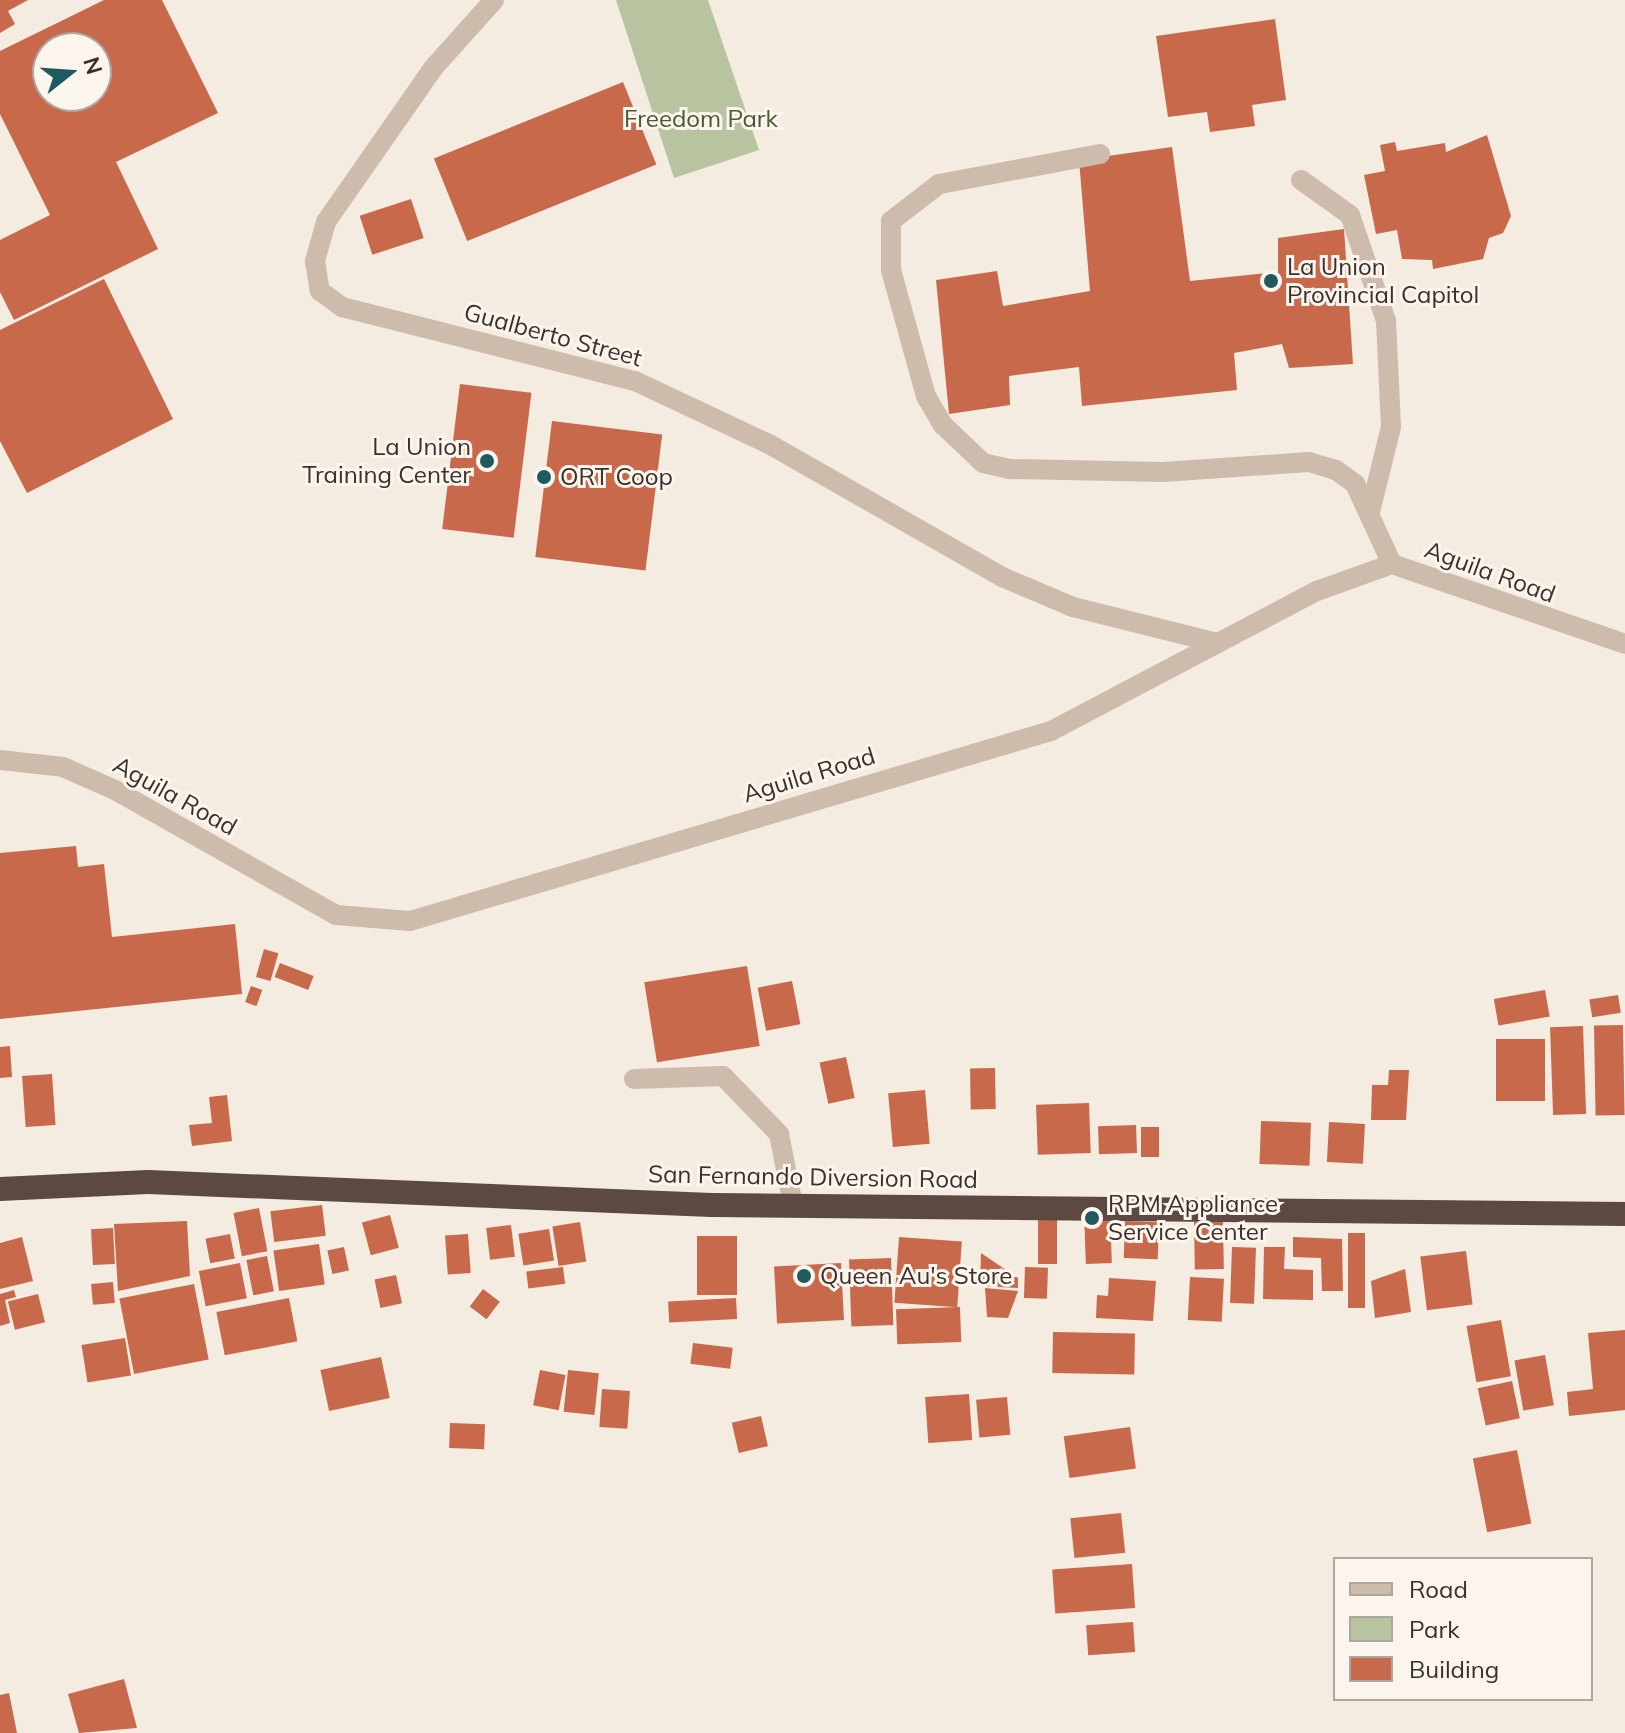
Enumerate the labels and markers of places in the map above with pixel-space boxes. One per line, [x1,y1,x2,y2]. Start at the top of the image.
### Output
place label: La Union Provincial Capitol [1287,253,1479,309]
marker: La Union Provincial Capitol [1262,272,1280,290]
place label: La Union Training Center [302,433,471,489]
marker: La Union Training Center [478,452,496,470]
place label: ORT Coop [560,463,673,491]
marker: ORT Coop [535,468,553,486]
place label: RPM Appliance Service Center [1108,1190,1278,1246]
marker: RPM Appliance Service Center [1083,1209,1101,1227]
place label: Queen Au's Store [820,1262,1012,1290]
marker: Queen Au's Store [795,1267,813,1285]

